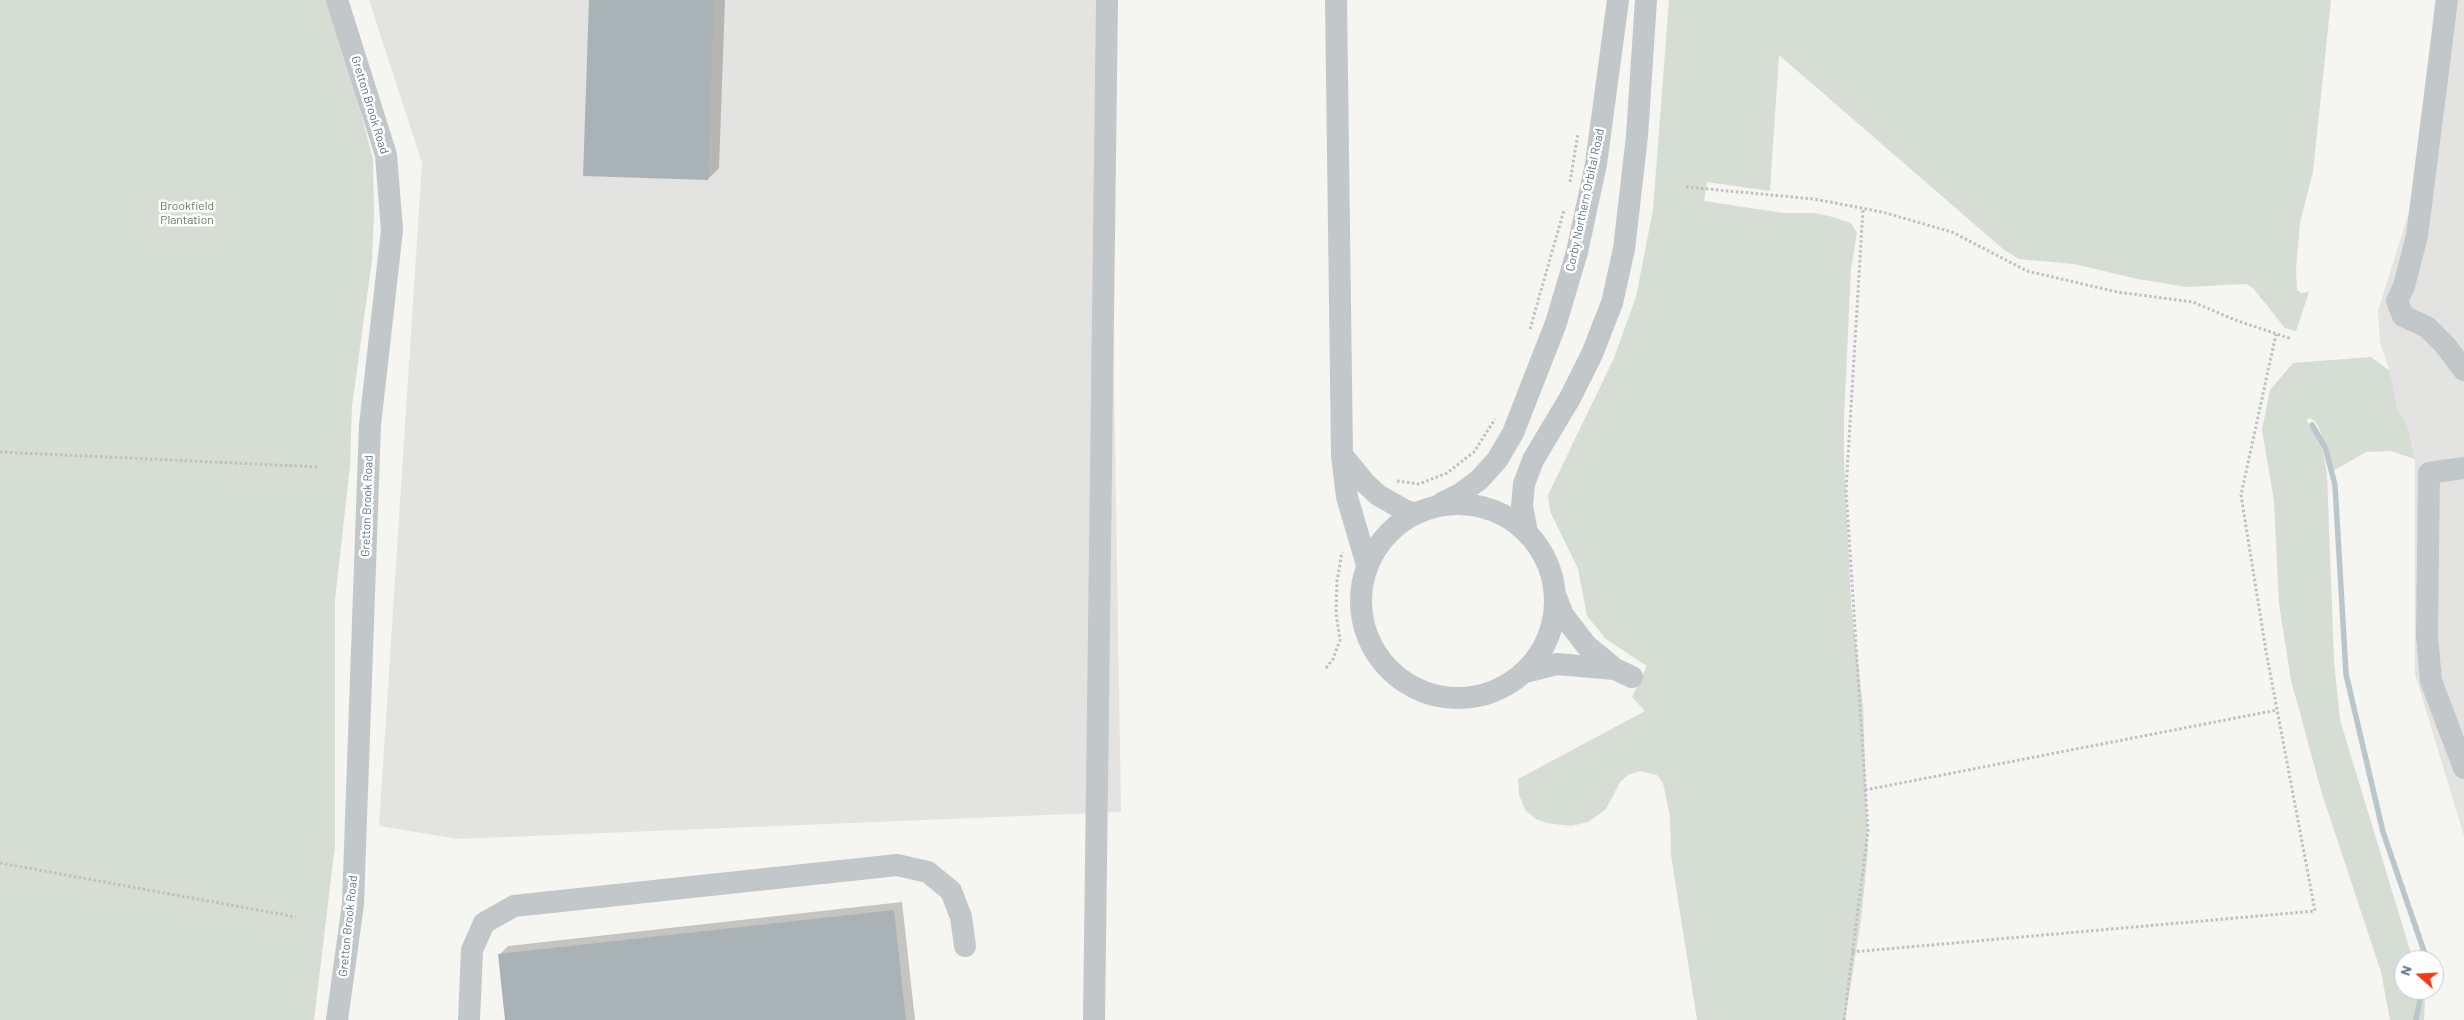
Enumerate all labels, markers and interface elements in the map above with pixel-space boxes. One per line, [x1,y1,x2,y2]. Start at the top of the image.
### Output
street label: Gretton Brook Road [348,54,392,156]
street label: Corby Northern Orbital Road [1563,127,1607,273]
park label: Brookfield Plantation [160,199,214,227]
street label: Gretton Brook Road [358,455,376,557]
street label: Gretton Brook Road [336,875,360,977]
north arrow [2394,950,2444,1000]
text: N [2396,963,2415,977]

